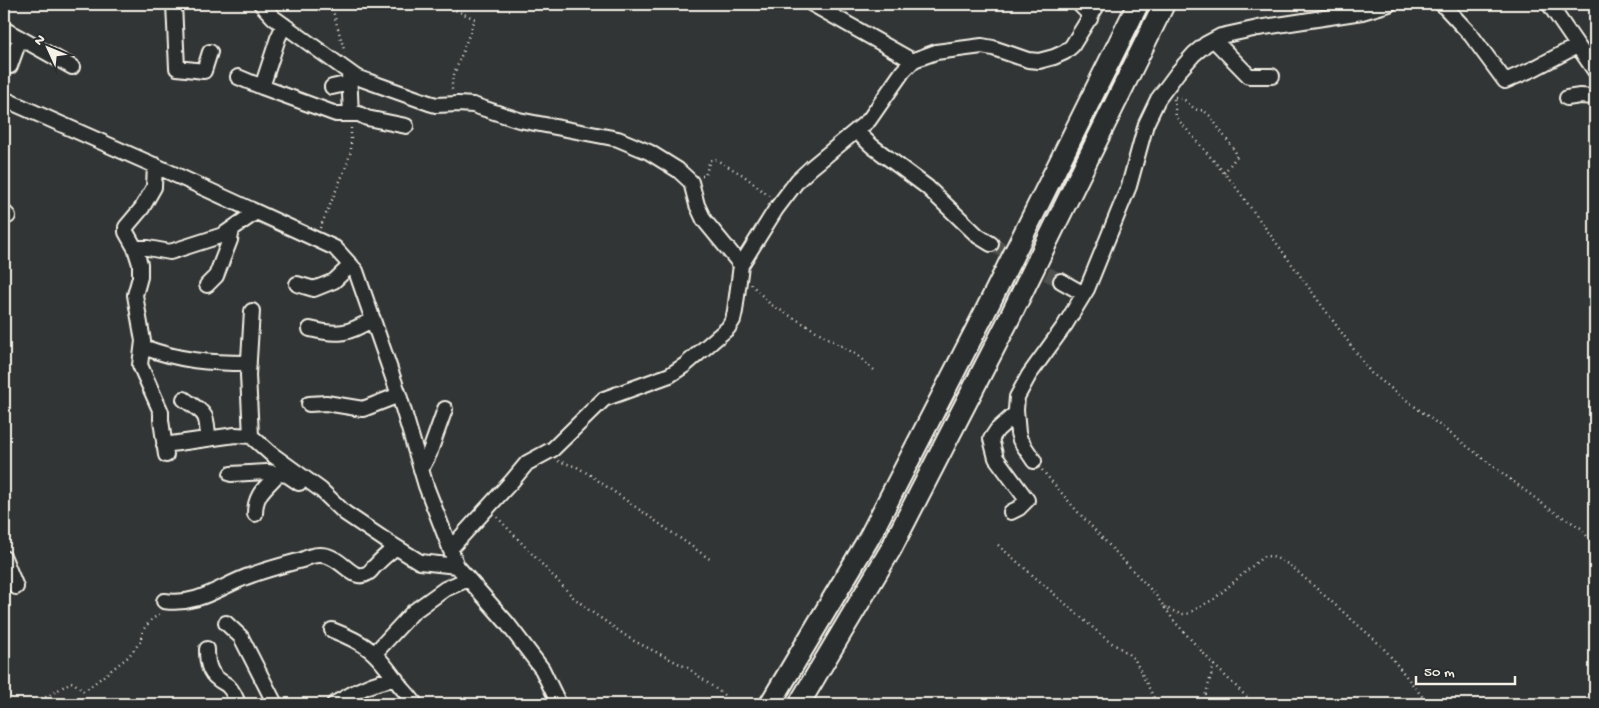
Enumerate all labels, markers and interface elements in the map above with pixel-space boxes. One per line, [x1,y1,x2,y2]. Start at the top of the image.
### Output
north arrow [22,22,72,72]
text: N [31,32,50,50]
scale bar [1416,653,1515,685]
text: 50 m [1424,664,1455,682]

